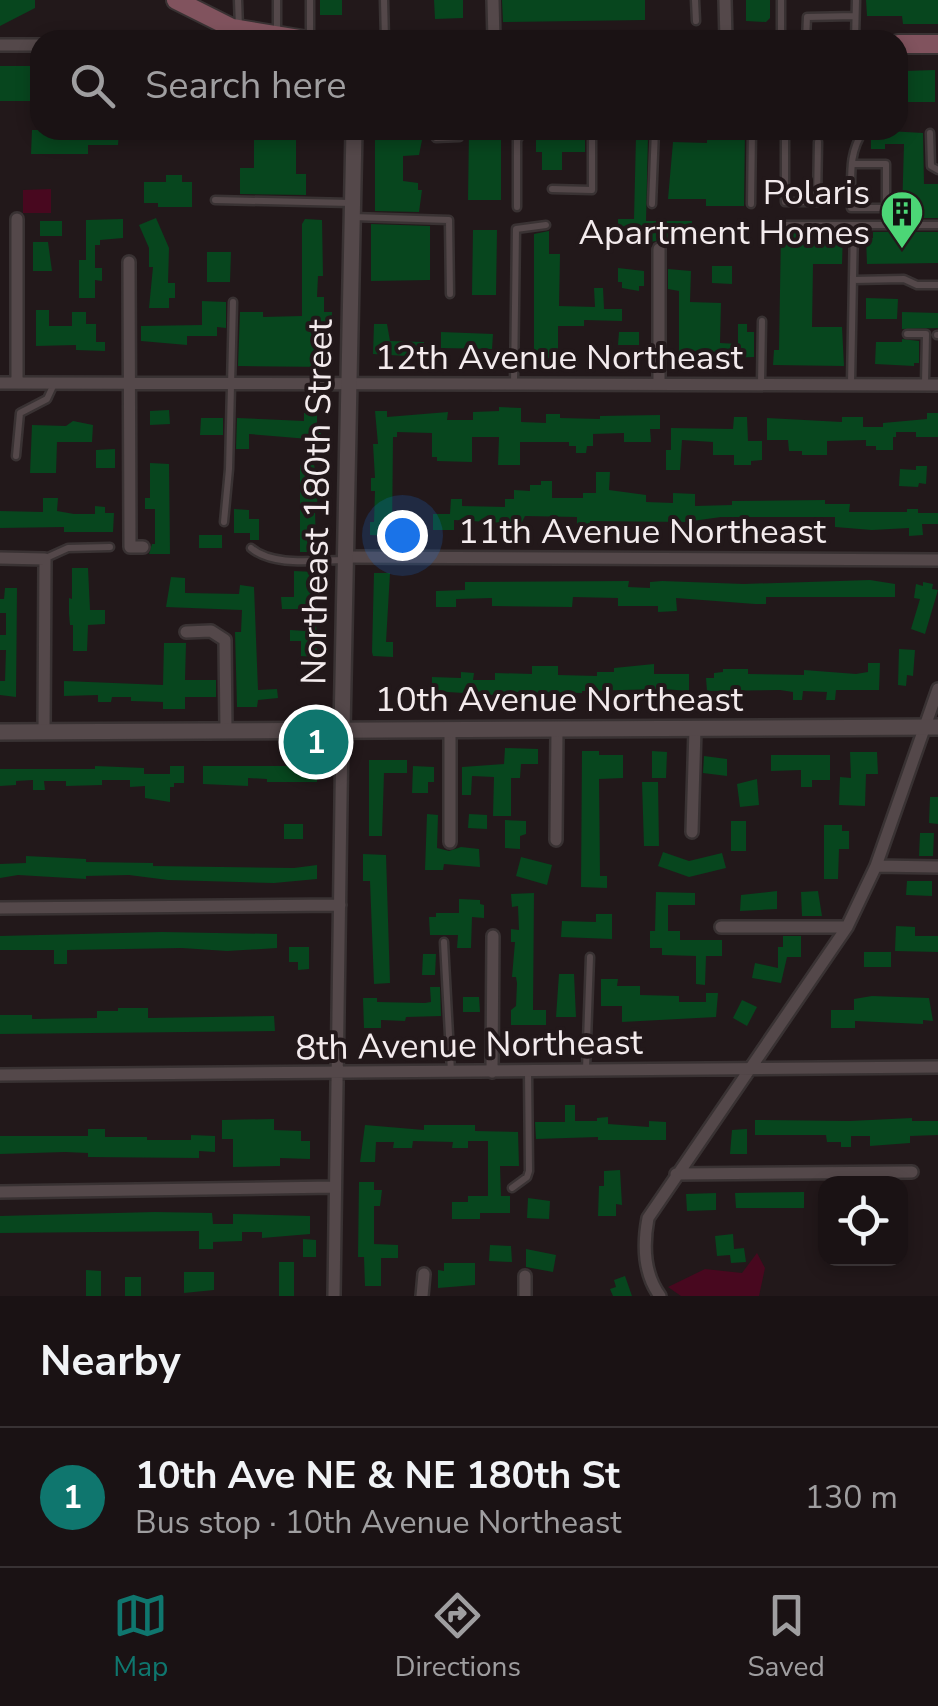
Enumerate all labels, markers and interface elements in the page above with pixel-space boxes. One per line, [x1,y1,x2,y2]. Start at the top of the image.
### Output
search box [30,30,908,140]
icon: search [65,58,120,113]
text: Search here [145,60,346,111]
place label: Polaris Apartment Homes [579,169,870,256]
building icon: Polaris Apartment Homes [879,189,925,250]
street label: Northeast 180th Street [290,318,344,685]
street label: 12th Avenue Northeast [375,334,744,381]
street label: 11th Avenue Northeast [458,508,827,555]
your location [377,510,428,561]
street label: 10th Avenue Northeast [375,676,744,723]
pin: 1 [284,704,348,780]
street label: 8th Avenue Northeast [295,1018,644,1072]
map controls [818,1176,908,1266]
button: locate [818,1176,908,1266]
text: Nearby [40,1333,181,1390]
text: 10th Ave NE & NE 180th St [135,1450,620,1501]
text: 1 [63,1476,82,1519]
text: 130 m [805,1476,898,1519]
text: Bus stop · 10th Avenue Northeast [135,1501,621,1544]
tab: Map [113,1588,168,1686]
tab: Directions [395,1588,521,1686]
tab: Saved [747,1588,825,1686]

